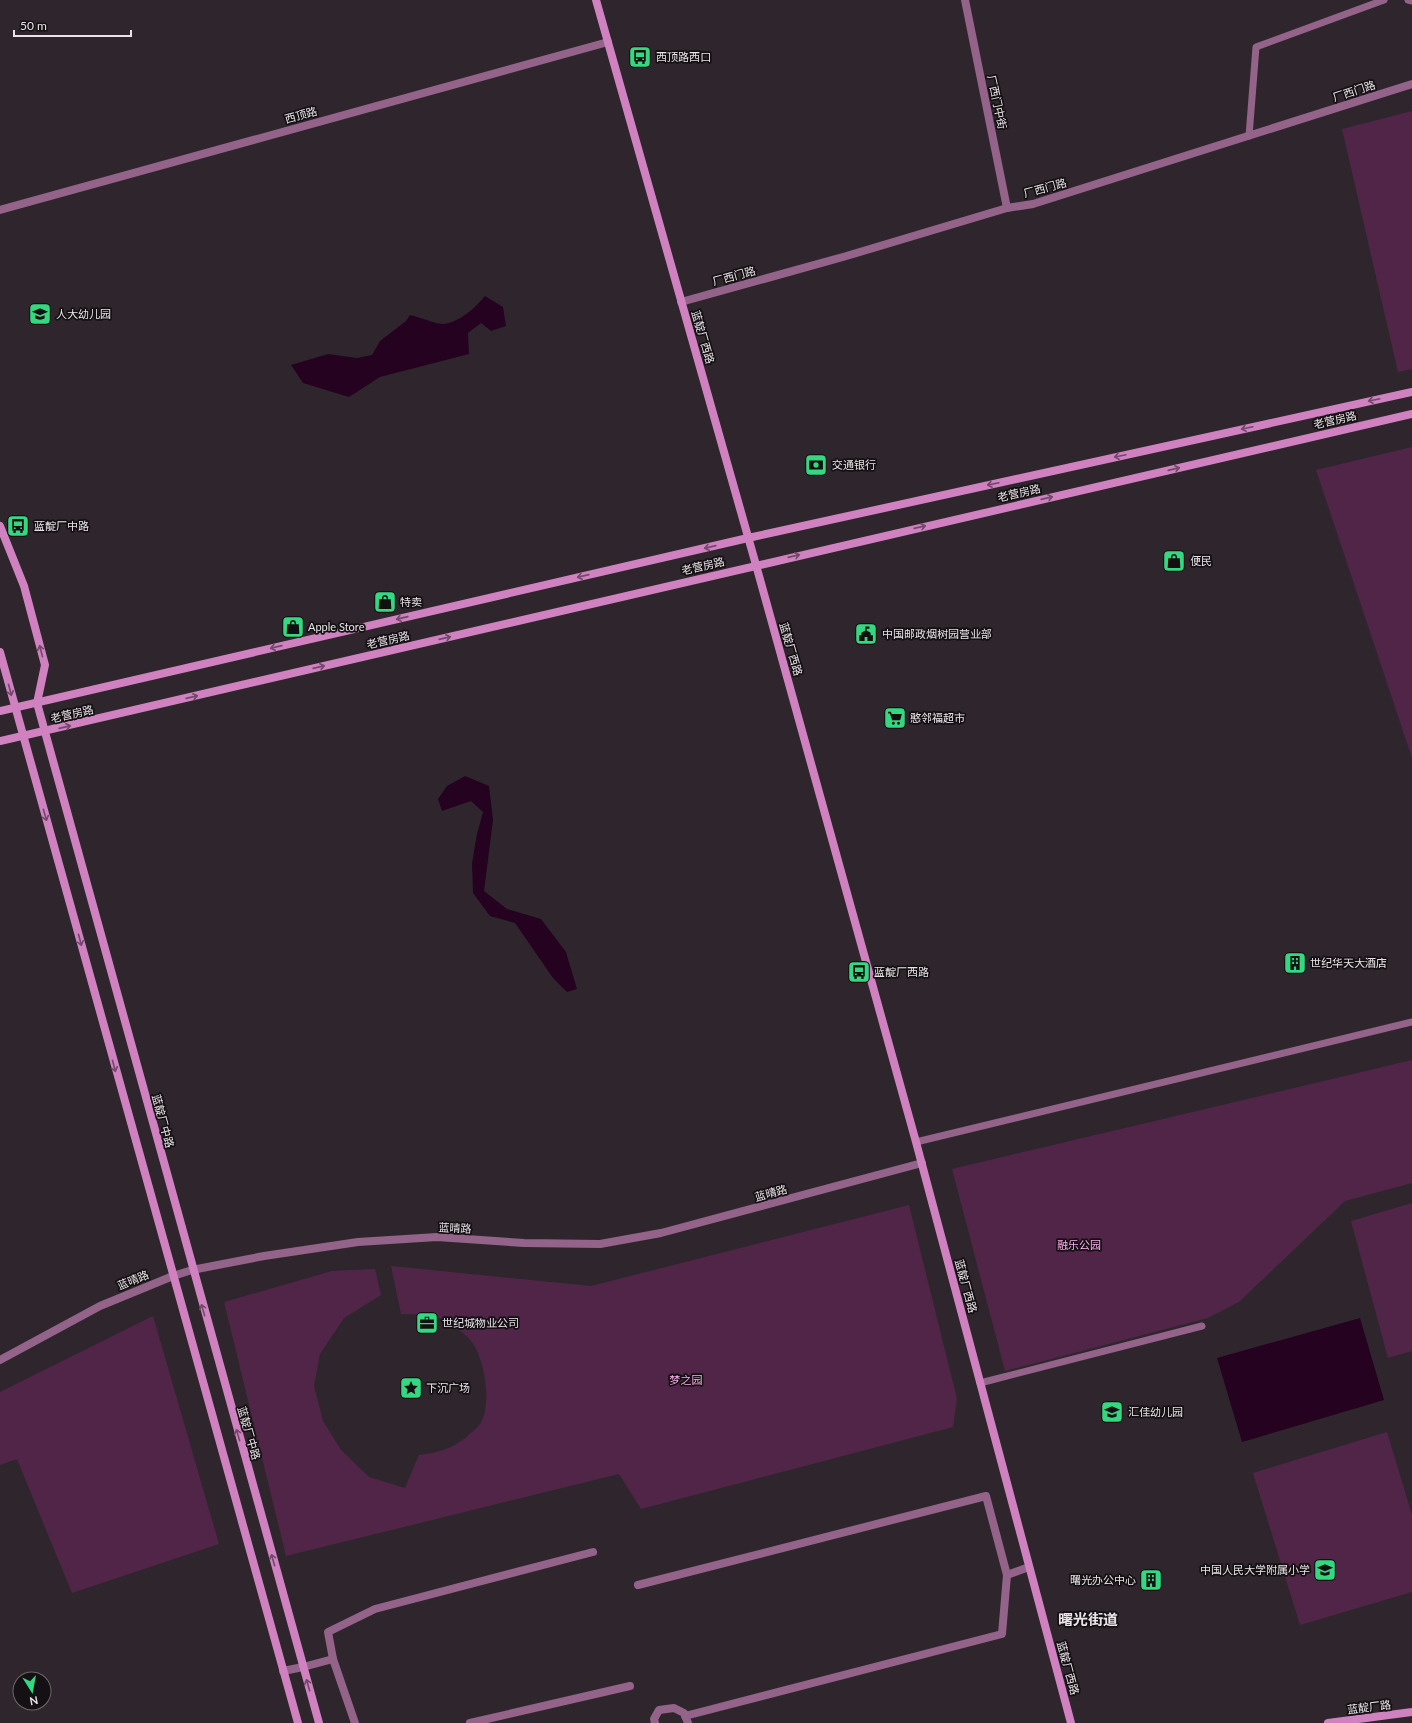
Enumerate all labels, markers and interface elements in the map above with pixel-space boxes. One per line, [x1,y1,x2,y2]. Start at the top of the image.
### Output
scale bar [14,12,131,38]
text: 50 m [20,18,47,33]
bus stop icon: 西顶路西口 [627,44,653,70]
place label: 西顶路西口 [656,50,711,63]
street label: 厂西门中街 [985,74,1010,130]
street label: 厂西门路 [1331,78,1377,104]
street label: 西顶路 [283,104,318,125]
street label: 厂西门路 [1022,176,1068,199]
street label: 厂西门路 [711,264,757,287]
school or university icon: 人大幼儿园 [27,301,53,327]
place label: 人大幼儿园 [56,307,111,320]
street label: 蓝靛厂西路 [690,309,717,365]
one-way arrow [1368,397,1381,405]
street label: 老营房路 [1312,408,1358,431]
one-way arrow [1241,425,1254,433]
bank icon: 交通银行 [803,452,829,478]
one-way arrow [1114,453,1127,461]
place label: 交通银行 [832,458,876,471]
one-way arrow [1167,464,1180,472]
one-way arrow [987,481,1000,489]
street label: 老营房路 [996,481,1042,504]
one-way arrow [1040,493,1053,501]
bus stop icon: 蓝靛厂中路 [5,513,31,539]
place label: 蓝靛厂中路 [34,519,89,532]
one-way arrow [914,523,927,531]
one-way arrow [704,544,717,552]
shop icon: 便民 [1161,548,1187,574]
one-way arrow [787,552,800,560]
street label: 老营房路 [680,554,726,577]
place label: 便民 [1190,554,1212,567]
one-way arrow [577,573,590,581]
shop icon: 特卖 [372,589,398,615]
place label: 特卖 [400,595,422,608]
shop icon: Apple Store [280,614,306,640]
one-way arrow [396,615,409,623]
place label: Apple Store [308,620,365,633]
street label: 蓝靛厂西路 [778,621,805,677]
public building icon: 中国邮政烟树园营业部 [853,621,879,647]
place label: 中国邮政烟树园营业部 [882,627,992,640]
street label: 老营房路 [365,628,411,651]
one-way arrow [438,633,451,641]
one-way arrow [269,644,282,652]
one-way arrow [37,645,45,658]
one-way arrow [312,663,325,671]
one-way arrow [7,683,14,696]
one-way arrow [185,693,198,701]
street label: 老营房路 [49,702,95,725]
supermarket icon: 憨邻福超市 [882,705,908,731]
place label: 憨邻福超市 [910,711,965,724]
one-way arrow [59,722,72,730]
one-way arrow [42,808,49,821]
one-way arrow [77,934,84,947]
building icon: 世纪华天大酒店 [1282,950,1308,976]
place label: 世纪华天大酒店 [1310,956,1387,969]
bus stop icon: 蓝靛厂西路 [846,959,872,985]
place label: 蓝靛厂西路 [874,965,929,978]
one-way arrow [111,1059,119,1072]
street label: 蓝靛厂中路 [150,1093,177,1149]
street label: 蓝晴路 [753,1182,788,1203]
street label: 蓝晴路 [438,1220,472,1235]
park label: 融乐公园 [1057,1238,1101,1251]
street label: 蓝靛厂西路 [953,1258,980,1314]
street label: 蓝晴路 [115,1267,151,1292]
one-way arrow [199,1304,206,1317]
office icon: 世纪城物业公司 [414,1310,440,1336]
place label: 世纪城物业公司 [442,1316,519,1329]
park label: 梦之园 [670,1373,703,1386]
place icon: 下沉广场 [398,1375,424,1401]
place label: 下沉广场 [426,1381,470,1394]
school or university icon: 汇佳幼儿园 [1099,1399,1125,1425]
street label: 蓝靛厂中路 [236,1405,263,1461]
place label: 汇佳幼儿园 [1128,1405,1183,1418]
one-way arrow [234,1429,241,1442]
one-way arrow [269,1554,276,1567]
school or university icon: 中国人民大学附属小学 [1312,1557,1338,1583]
place label: 中国人民大学附属小学 [1200,1563,1310,1576]
building icon: 曙光办公中心 [1138,1567,1164,1593]
place label: 曙光办公中心 [1070,1573,1136,1586]
district label: 曙光街道 [1058,1610,1118,1628]
street label: 蓝靛厂西路 [1055,1640,1082,1696]
north arrow [12,1671,52,1711]
one-way arrow [304,1679,311,1692]
text: N [29,1694,39,1708]
street label: 蓝靛厂路 [1346,1697,1392,1716]

